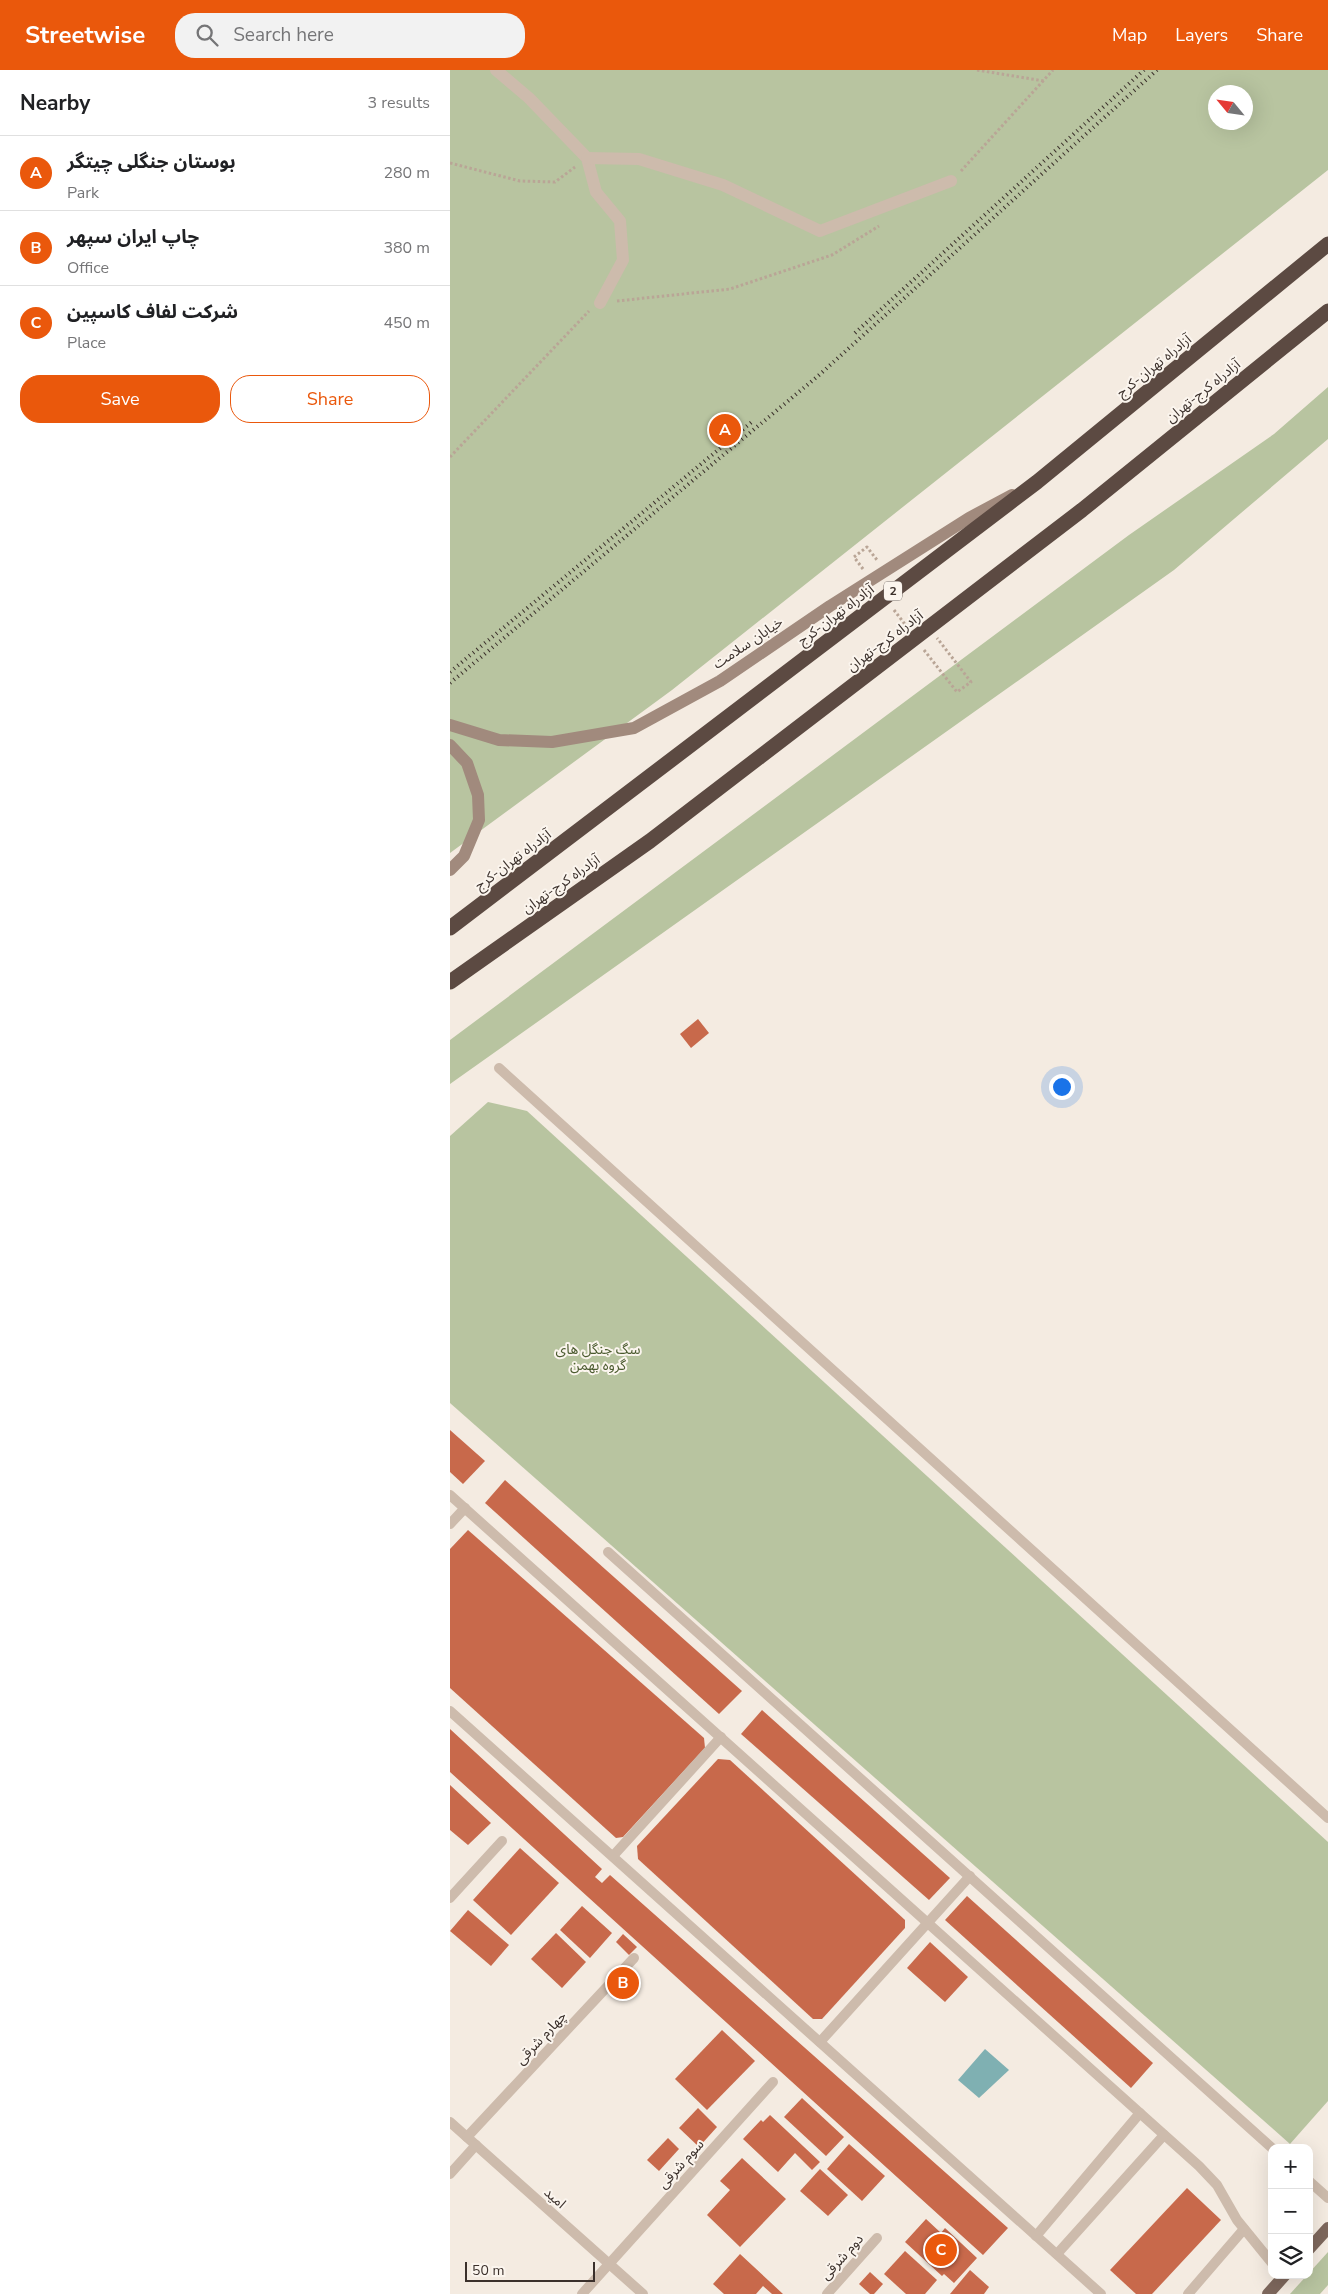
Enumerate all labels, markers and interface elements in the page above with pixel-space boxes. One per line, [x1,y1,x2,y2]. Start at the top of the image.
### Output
search box [175,13,525,58]
text: Streetwise [25,19,145,51]
icon: search [193,21,221,49]
text: Search here [233,22,334,48]
text: Map [1112,23,1147,47]
text: Layers [1175,23,1228,47]
text: Share [1256,23,1303,47]
north arrow [1208,85,1253,130]
text: Nearby [20,89,90,117]
text: 3 results [368,92,430,114]
text: بوستان جنگلی چیتگر [67,149,236,175]
text: A [30,162,42,184]
text: 280 m [383,162,430,184]
text: Park [67,182,99,204]
text: چاپ ایران سپهر [67,224,199,250]
text: B [30,237,42,259]
text: 380 m [383,237,430,259]
text: Office [67,257,109,279]
text: شرکت لفاف کاسپین [67,299,238,325]
text: C [31,312,41,334]
text: 450 m [383,312,430,334]
street label: آزادراه تهران-کرج [1113,329,1197,403]
text: Place [67,332,106,354]
street label: آزادراه کرج-تهران [1162,354,1246,428]
button: Save [20,375,220,423]
button: Share [230,375,430,423]
pin: A [709,411,741,449]
street label: آزادراه تهران-کرج [794,579,879,651]
road number: 2 [884,582,902,600]
street label: آزادراه کرج-تهران [843,605,928,677]
street label: خیابان سلامت [709,613,787,673]
street label: آزادراه تهران-کرج [471,824,556,896]
street label: آزادراه کرج-تهران [518,850,605,919]
your location [1049,1074,1075,1100]
park label: سگ جنگل های گروه بهمن [556,1340,640,1375]
pin: B [607,1964,639,2002]
street label: چهارم شرقی [511,2007,572,2070]
street label: سوم شرقی [654,2135,709,2194]
map controls [1268,2144,1313,2279]
button: + [1268,2144,1313,2189]
street label: امید [540,2183,570,2213]
button: − [1268,2189,1313,2234]
street label: دوم شرقی [816,2230,869,2285]
pin: C [925,2231,957,2269]
button: layers [1268,2234,1313,2279]
scale bar [465,2259,595,2282]
text: 50 m [472,2261,504,2280]

